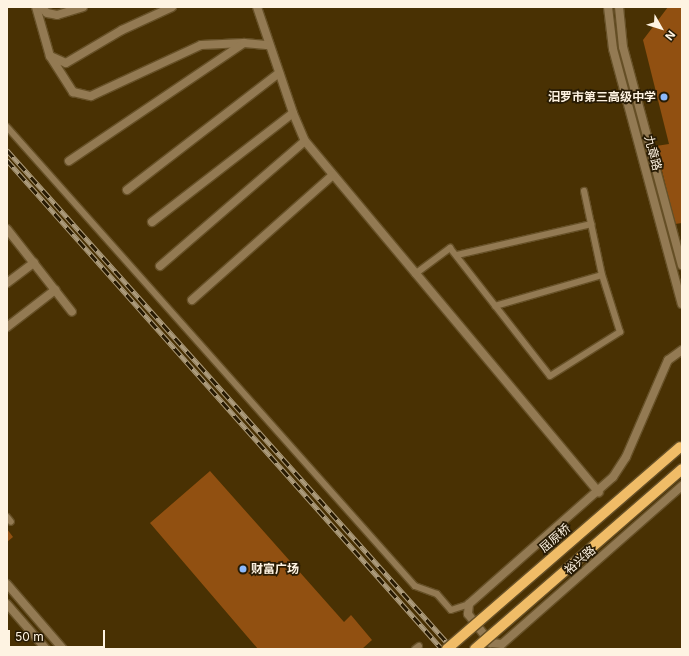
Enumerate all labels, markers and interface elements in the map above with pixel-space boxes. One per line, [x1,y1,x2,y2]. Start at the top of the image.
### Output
north arrow [641,8,681,48]
text: N [662,28,678,43]
place label: 汨罗市第三高级中学 [548,90,656,104]
marker: 汨罗市第三高级中学 [659,92,669,102]
street label: 九章路 [641,134,665,172]
street label: 屈原桥 [537,521,573,555]
street label: 裕兴路 [562,543,598,577]
place label: 财富广场 [251,562,299,576]
marker: 财富广场 [238,564,248,574]
scale bar [10,622,107,648]
text: 50 m [15,629,44,644]

